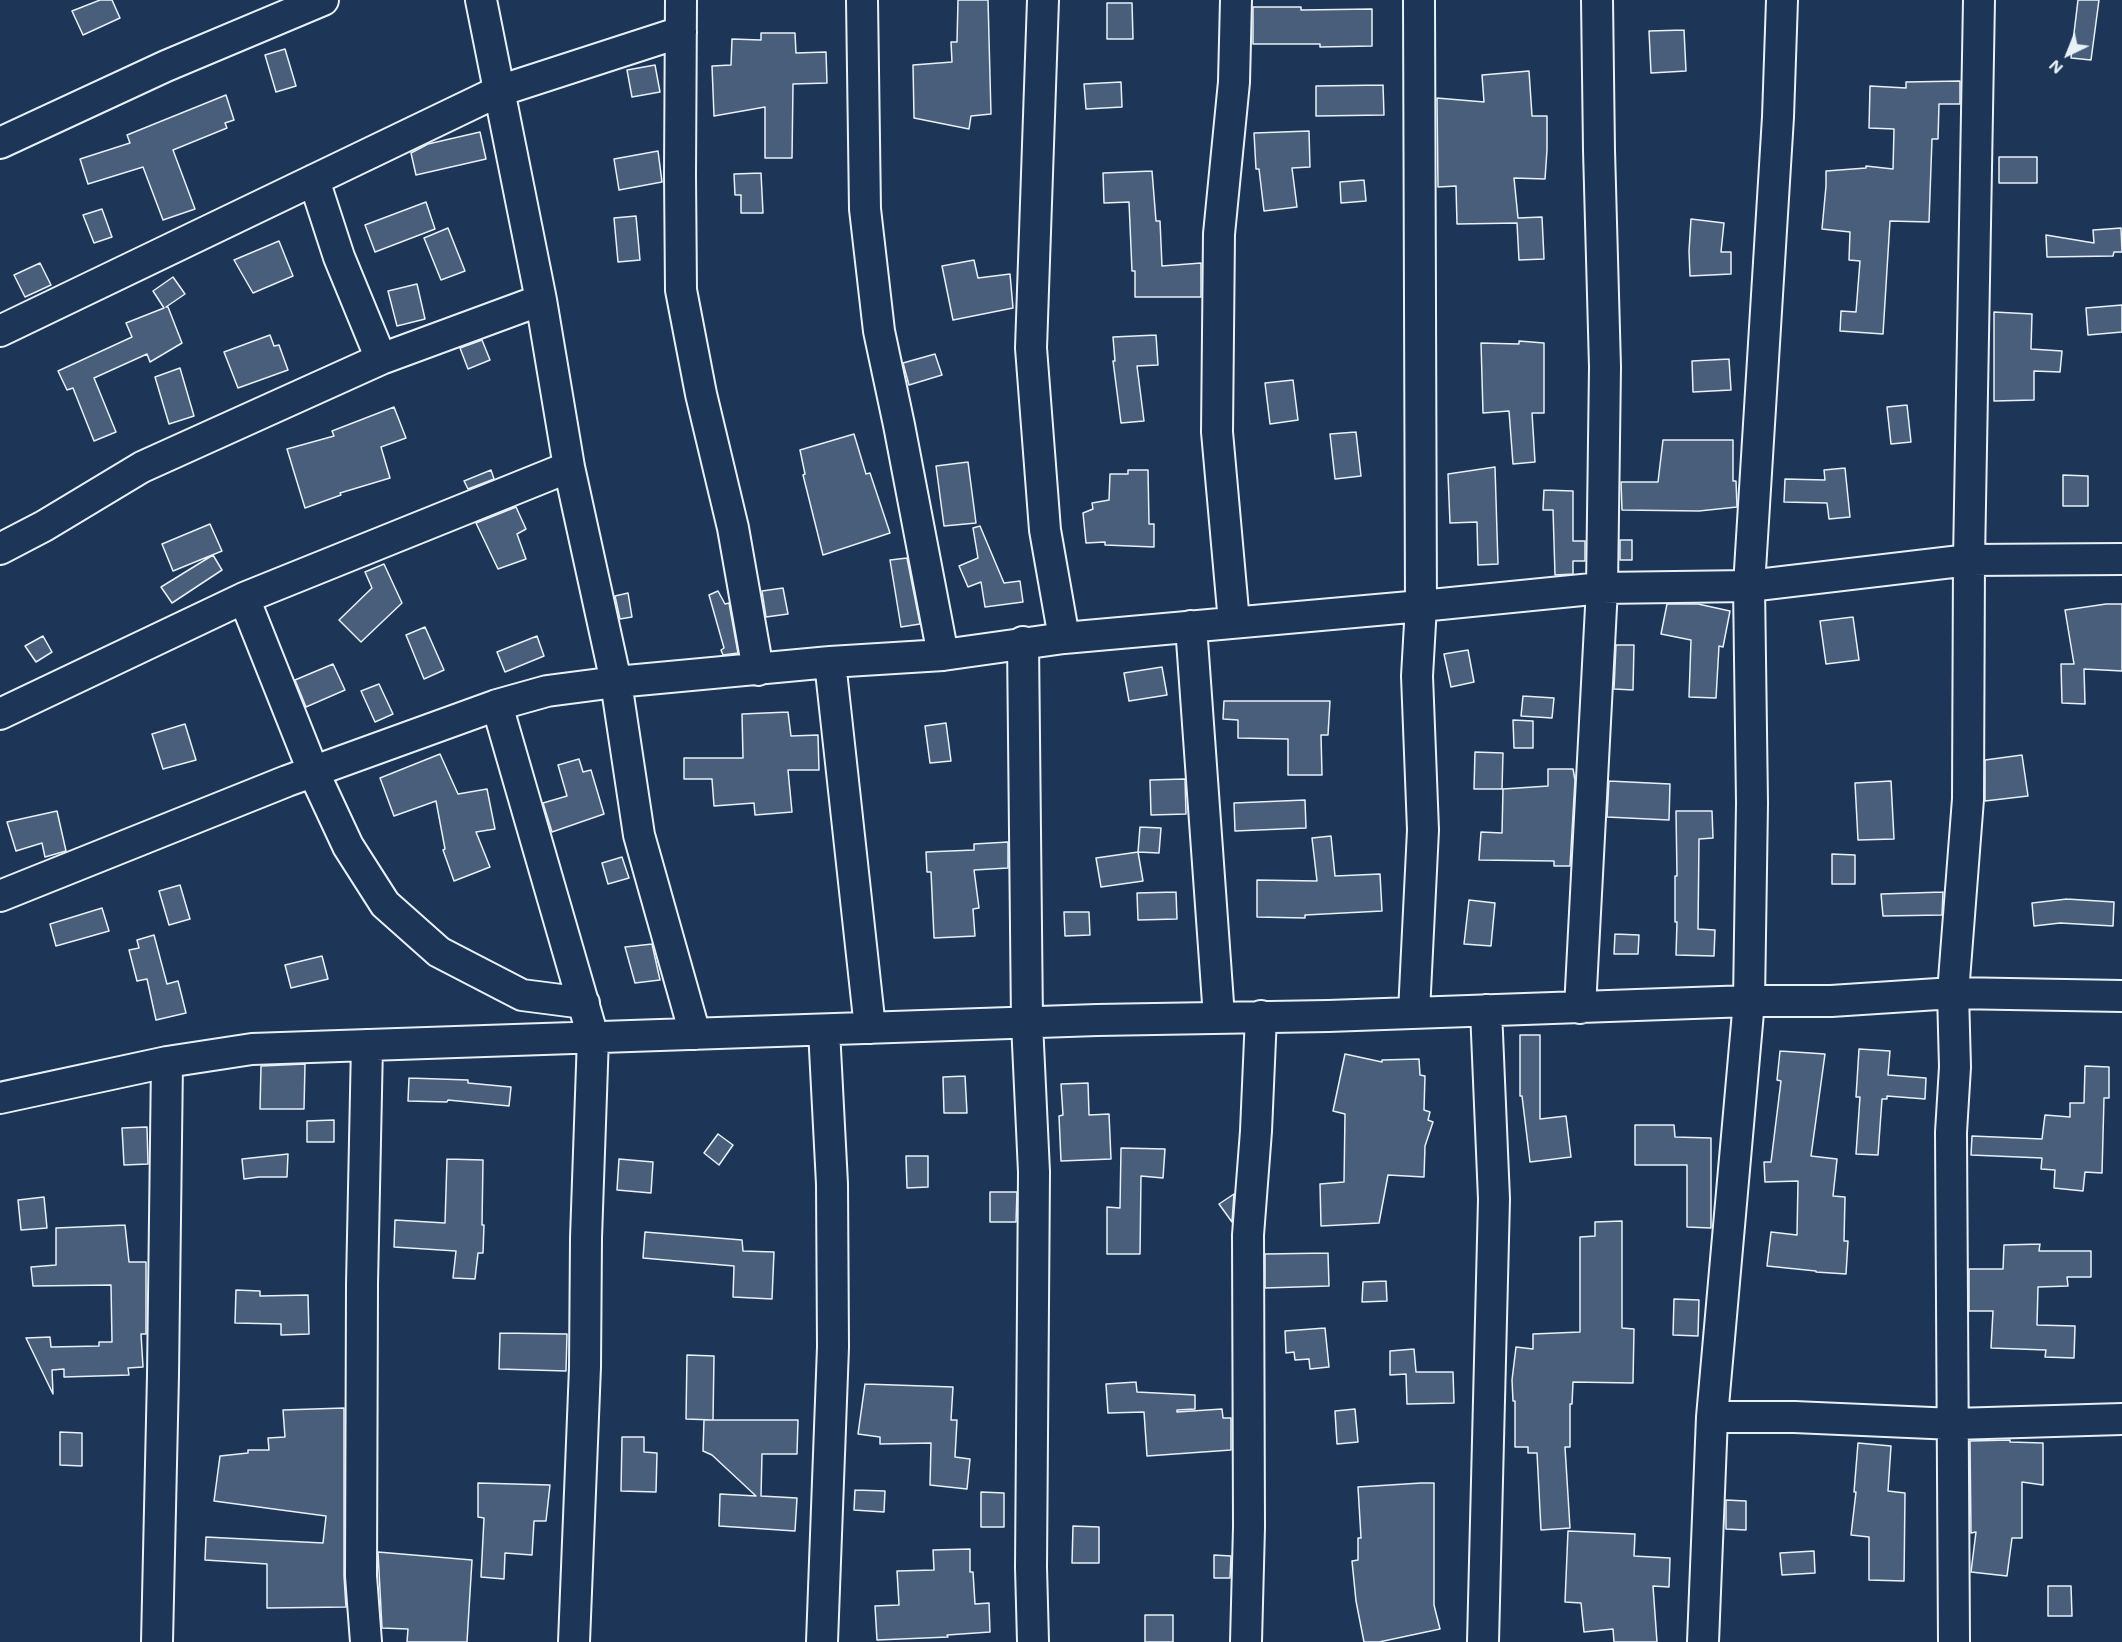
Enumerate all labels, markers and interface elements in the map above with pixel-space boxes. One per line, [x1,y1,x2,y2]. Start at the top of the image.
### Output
north arrow [2038,24,2098,84]
text: N [2044,56,2067,79]

